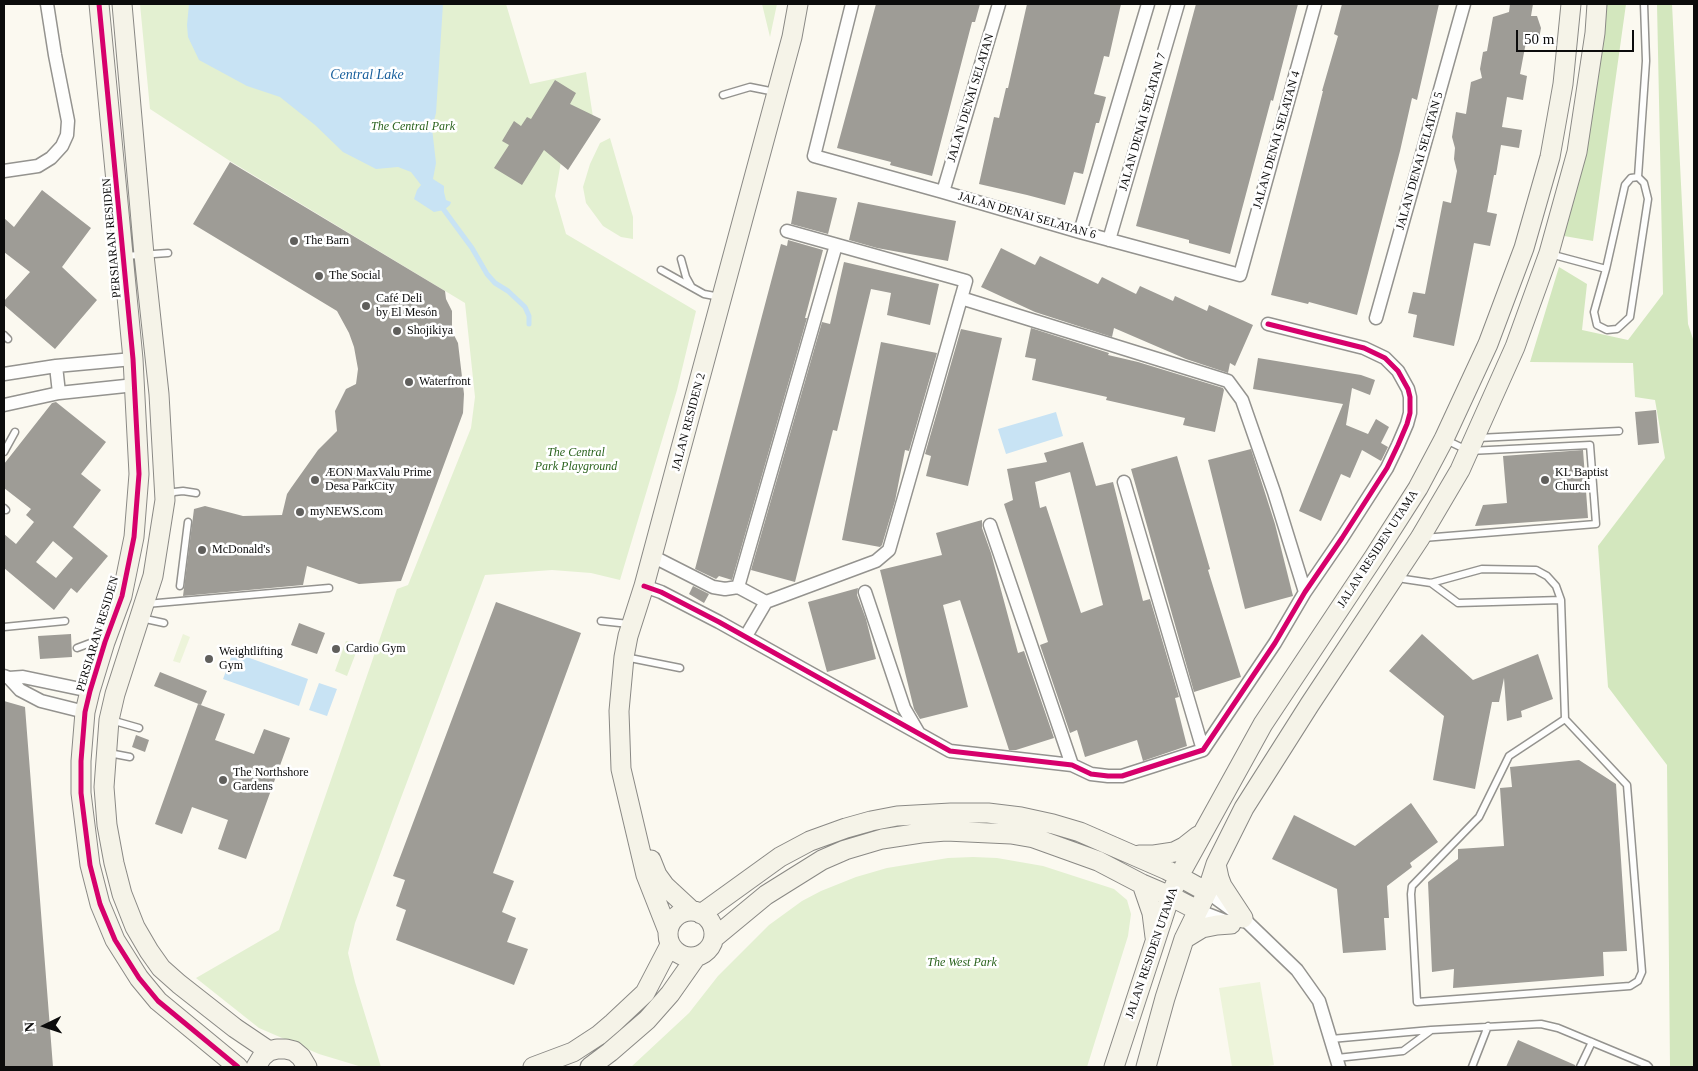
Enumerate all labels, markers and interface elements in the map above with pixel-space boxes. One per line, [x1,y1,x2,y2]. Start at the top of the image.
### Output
scale bar [1518,20,1636,52]
text: 50 m [1524,31,1554,47]
street label: JALAN DENAI SELATAN [945,32,997,164]
street label: JALAN DENAI SELATAN 7 [1116,51,1170,193]
water label: Central Lake [330,67,404,83]
street label: JALAN DENAI SELATAN 4 [1250,69,1304,211]
street label: JALAN DENAI SELATAN 5 [1393,90,1447,232]
park label: The Central Park [371,120,455,134]
street label: PERSIARAN RESIDEN [100,177,124,299]
street label: JALAN DENAI SELATAN 6 [956,189,1098,243]
place label: The Barn [304,234,349,248]
marker: The Barn [288,235,300,247]
place label: The Social [329,269,381,283]
marker: The Social [313,270,325,282]
place label: Café Deli by El Mesón [376,292,437,320]
marker: Café Deli by El Mesón [360,300,372,312]
place label: Shojikiya [407,324,453,338]
marker: Shojikiya [391,325,403,337]
street label: JALAN RESIDEN 2 [669,372,709,472]
place label: Waterfront [419,375,471,389]
marker: Waterfront [403,376,415,388]
park label: The Central Park Playground [535,446,617,474]
place label: ÆON MaxValu Prime Desa ParkCity [325,466,432,494]
place label: KL Baptist Church [1555,466,1608,494]
marker: ÆON MaxValu Prime Desa ParkCity [309,474,321,486]
marker: KL Baptist Church [1539,474,1551,486]
street label: JALAN RESIDEN UTAMA [1334,487,1422,611]
place label: myNEWS.com [310,505,383,519]
marker: myNEWS.com [294,506,306,518]
place label: McDonald's [212,543,270,557]
marker: McDonald's [196,544,208,556]
street label: PERSIARAN RESIDEN [74,574,122,694]
place label: Cardio Gym [346,642,406,656]
marker: Cardio Gym [330,643,342,655]
place label: Weightlifting Gym [219,645,283,673]
marker: Weightlifting Gym [203,653,215,665]
place label: The Northshore Gardens [233,766,309,794]
marker: The Northshore Gardens [217,774,229,786]
street label: JALAN RESIDEN UTAMA [1123,886,1181,1020]
park label: The West Park [927,956,997,970]
north arrow [20,1001,70,1051]
text: N [22,1022,37,1033]

